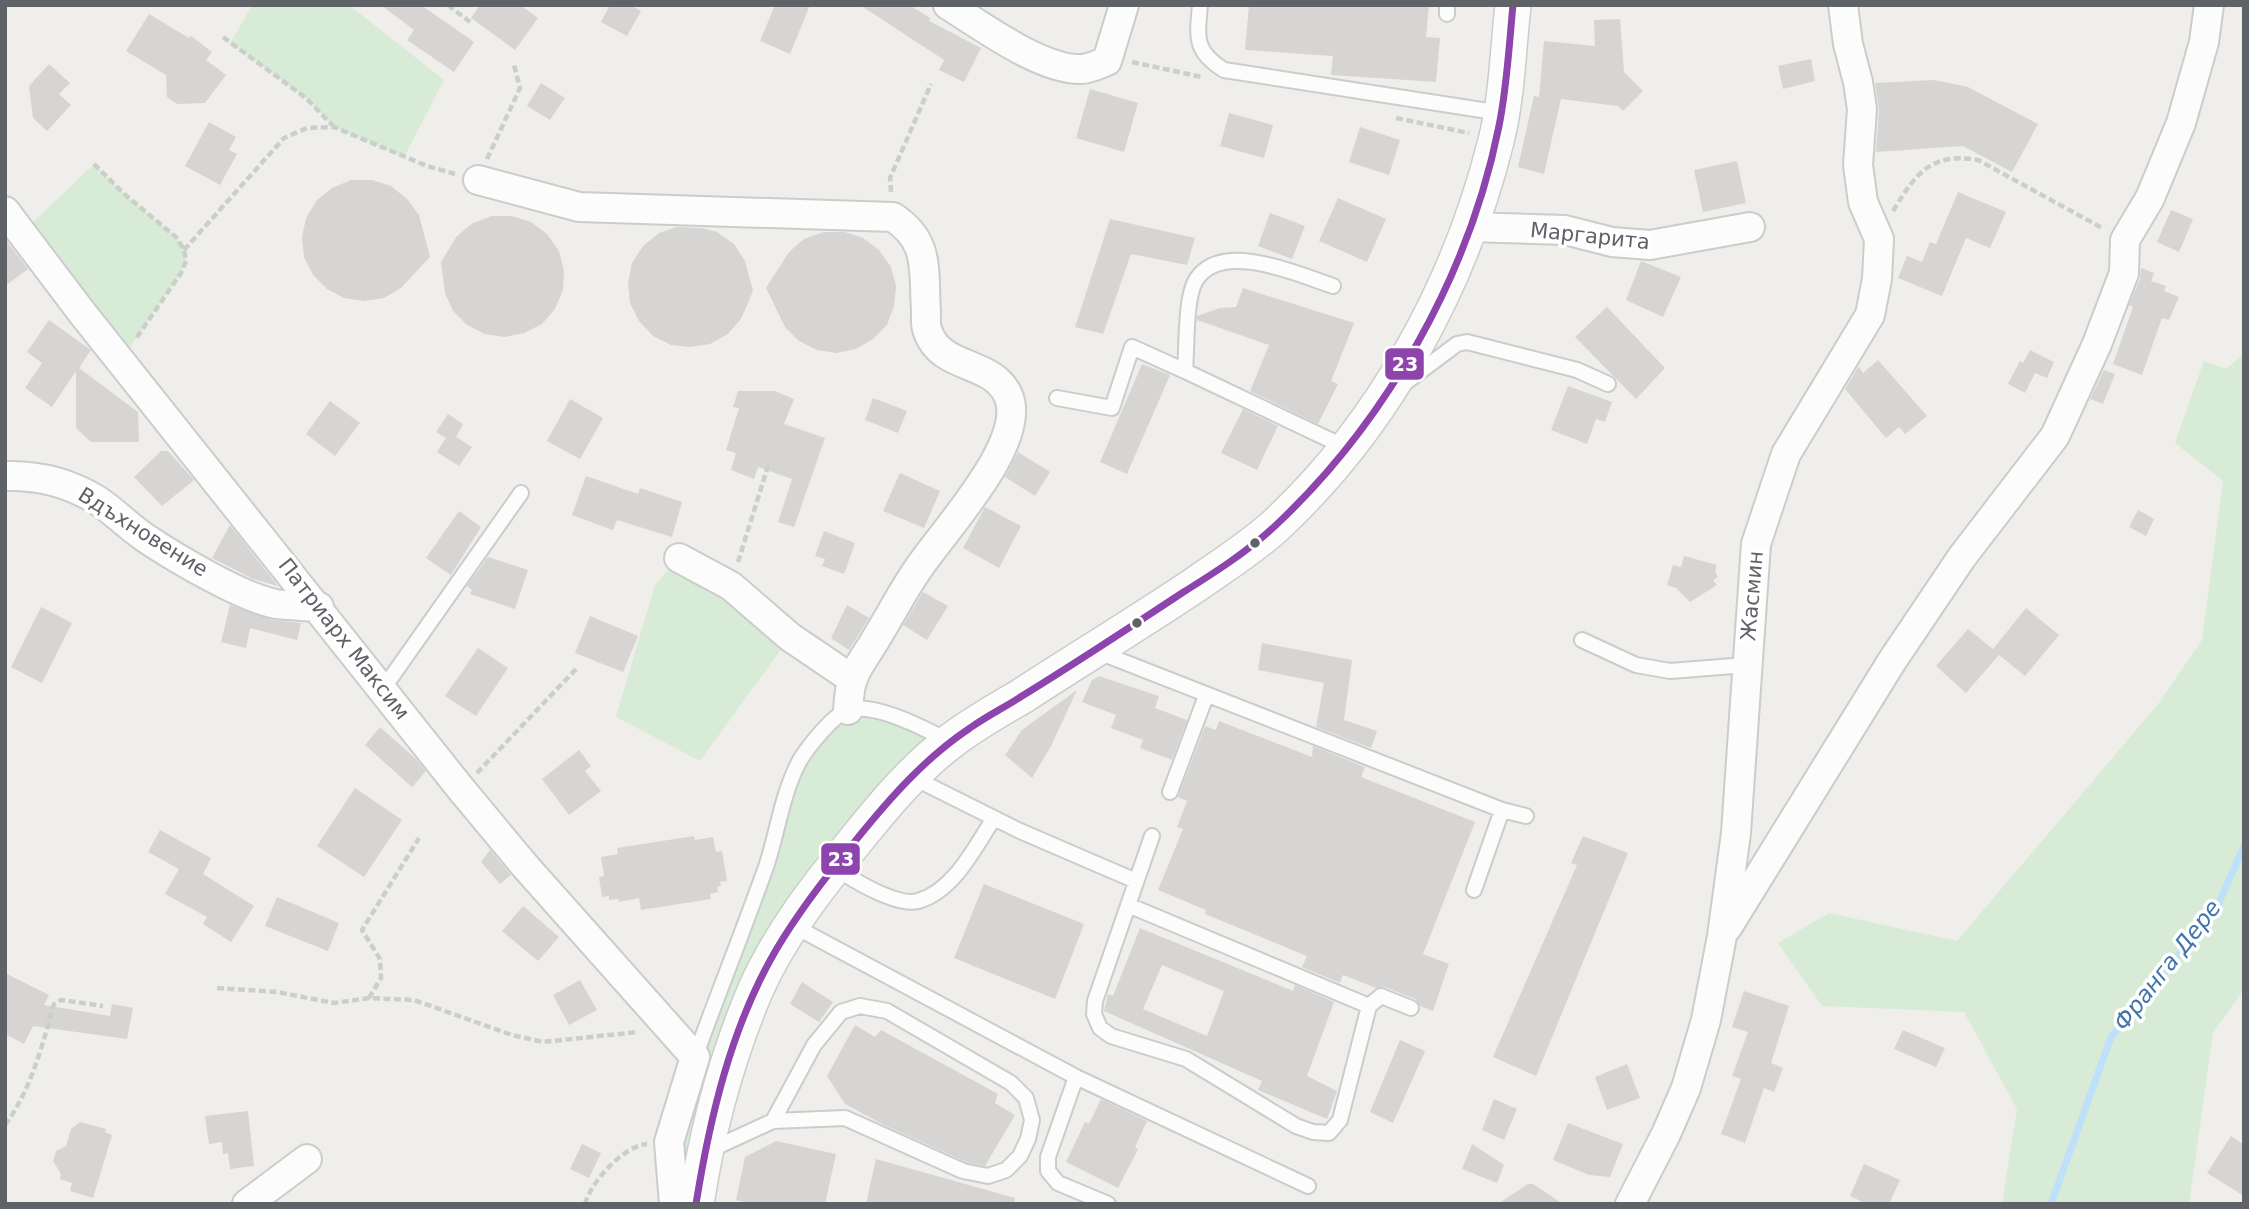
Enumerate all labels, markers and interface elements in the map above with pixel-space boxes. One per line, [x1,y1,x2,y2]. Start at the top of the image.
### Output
street label: Маргарита [1529,218,1651,254]
line badge: 23 [1384,347,1425,381]
text: 23 [1392,353,1418,375]
street label: Вдъхновение [74,483,212,581]
unlabelled marker [1248,536,1262,550]
street label: Жасмин [1736,550,1768,642]
street label: Патриарх Максим [274,554,414,724]
unlabelled marker [1130,616,1144,630]
line badge: 23 [820,842,861,876]
text: 23 [828,848,854,870]
water label: Франга Дере [2108,895,2226,1035]

